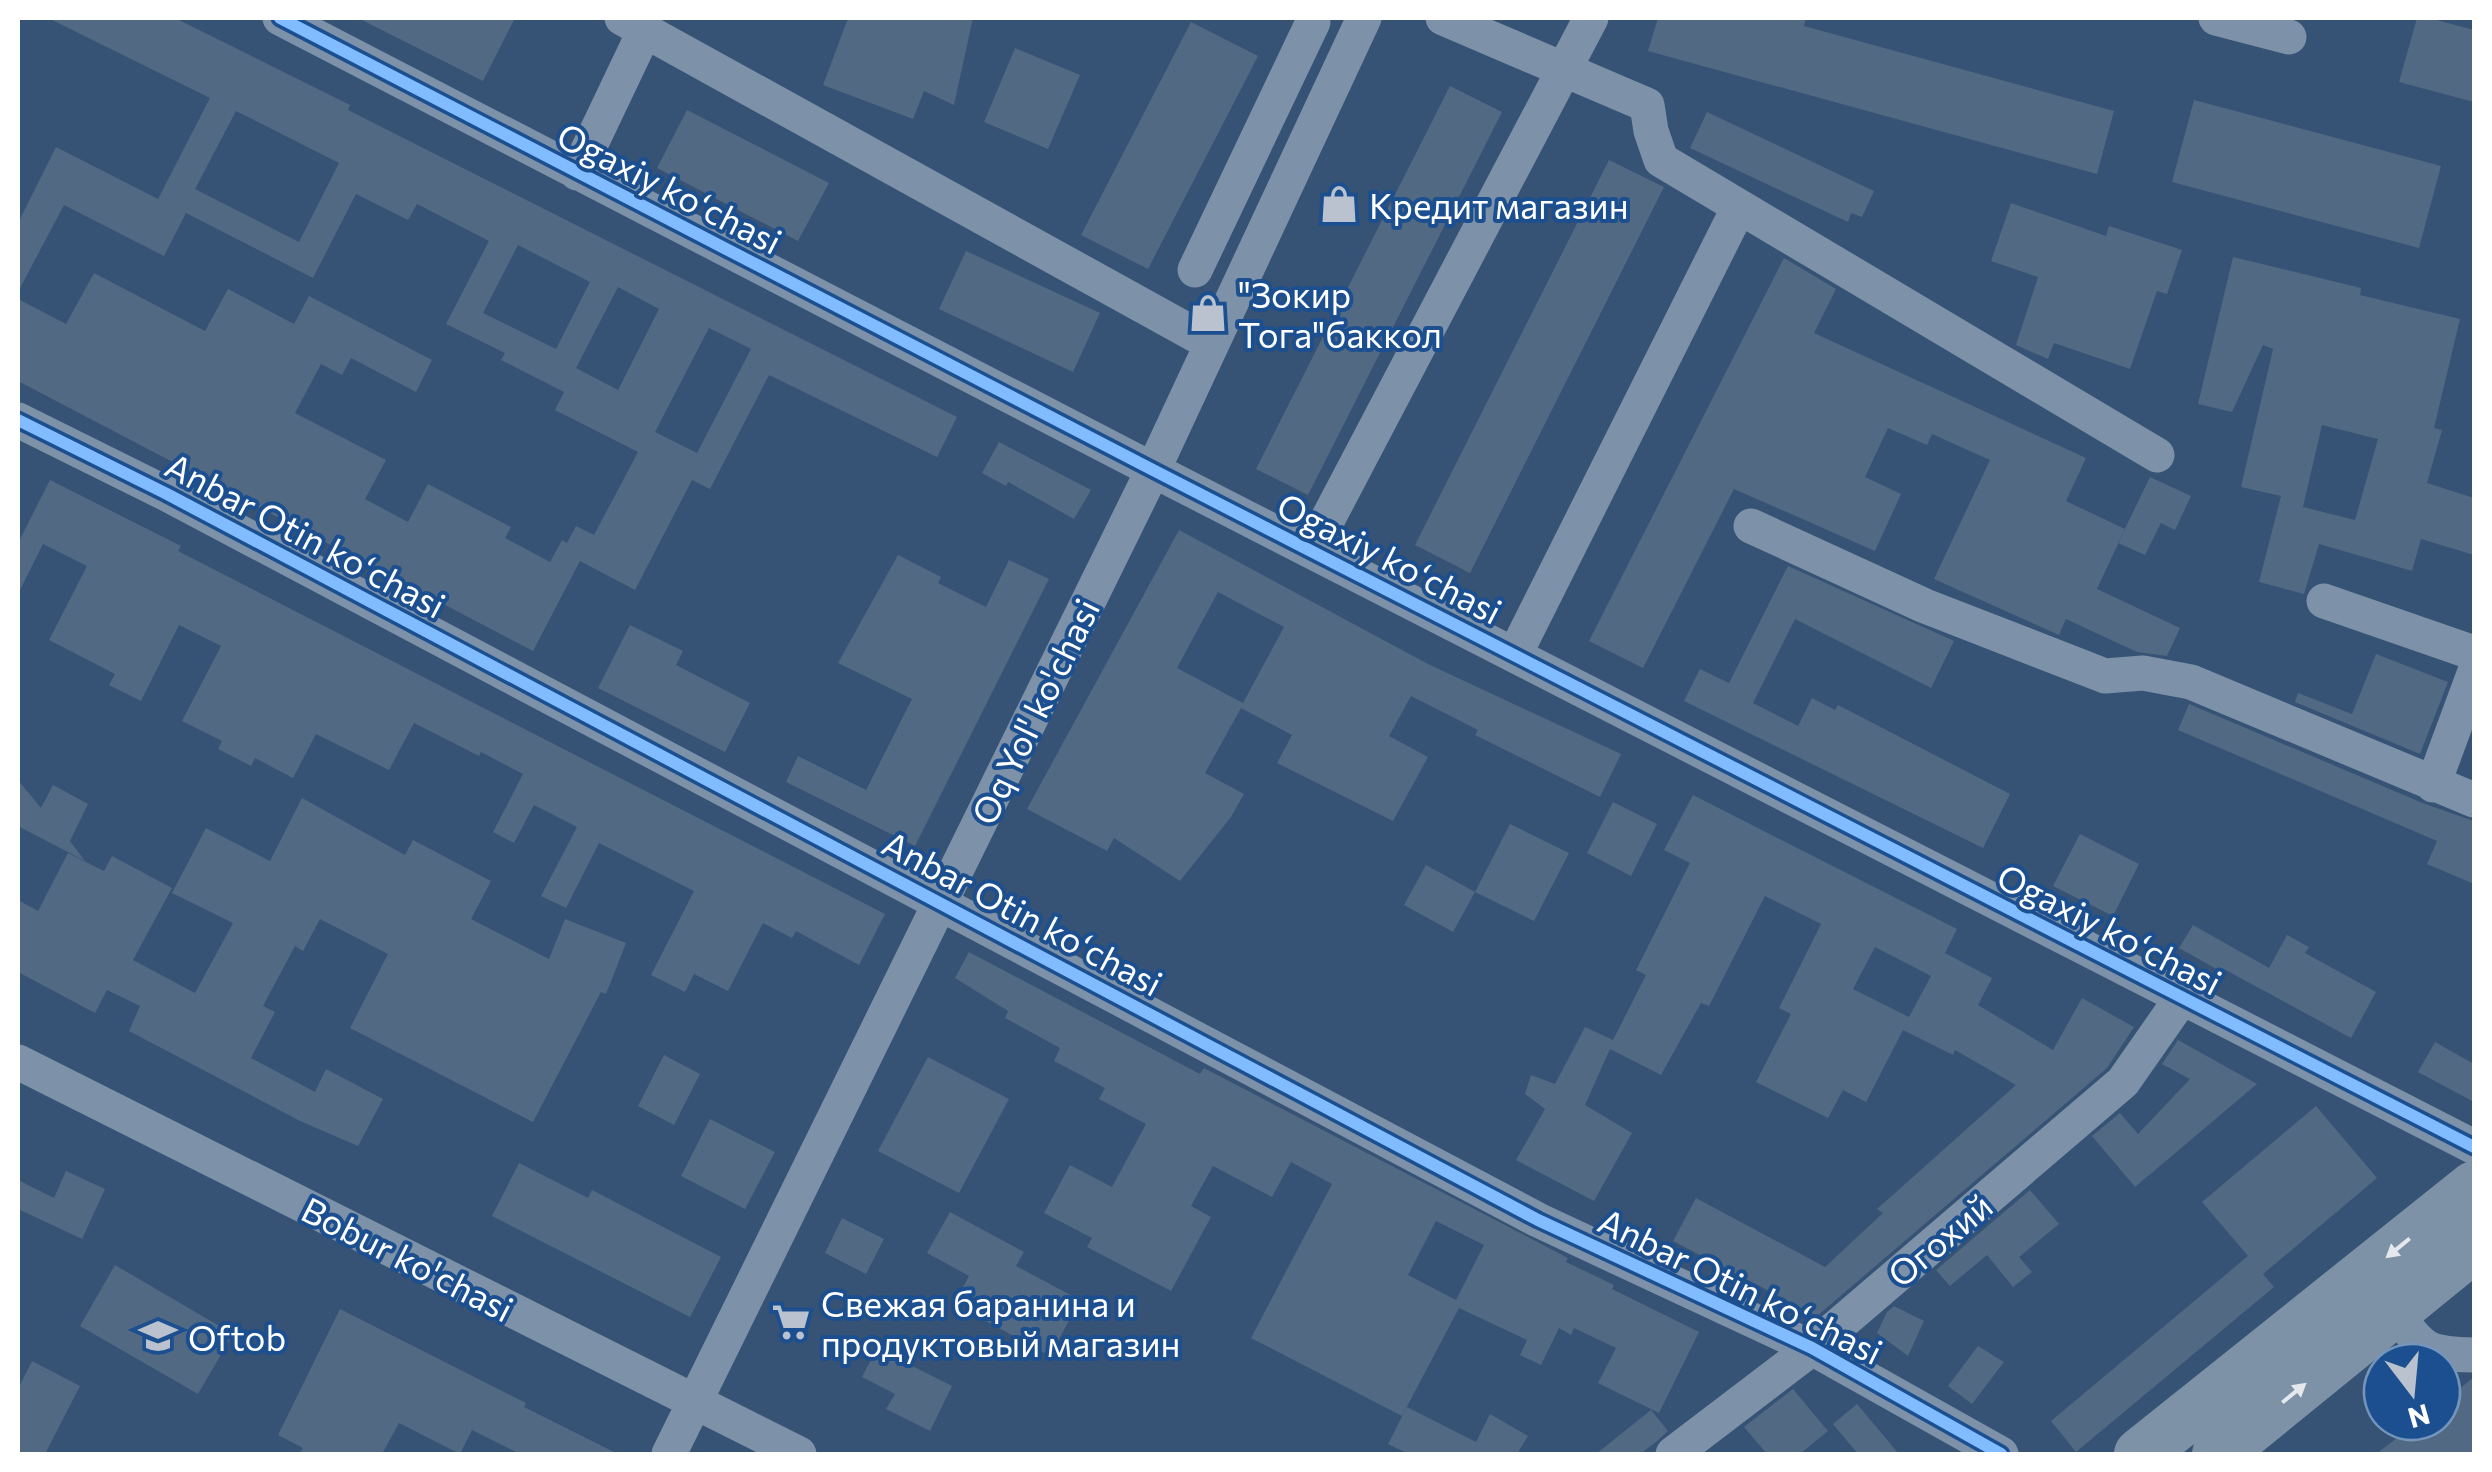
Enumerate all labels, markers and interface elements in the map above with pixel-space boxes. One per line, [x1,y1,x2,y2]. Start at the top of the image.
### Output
street label: Ogaxiy koʻchasi [551,112,789,262]
shop icon: Кредит магазин [1318,183,1360,225]
place label: Кредит магазин [1369,183,1629,226]
place label: "Зокир Тога"баккол [1238,272,1442,355]
shop icon: "Зокир Тога"баккол [1187,292,1229,334]
street label: Anbar Otin koʻchasi [159,442,453,626]
street label: Ogaxiy koʻchasi [1271,482,1509,632]
street label: Oq Yol' ko'chasi [961,591,1107,831]
street label: Anbar Otin koʻchasi [876,820,1170,1004]
street label: Ogaxiy koʻchasi [1991,853,2229,1003]
street label: Огохий [1878,1183,2000,1295]
street label: Bobur ko'chasi [295,1186,521,1330]
street label: Anbar Otin koʻchasi [1592,1198,1890,1372]
one-way arrow [2386,1237,2411,1258]
place label: Свежая баранина и продуктовый магазин [821,1281,1180,1364]
supermarket icon: Свежая баранина и продуктовый магазин [770,1301,812,1343]
school or university icon: Oftob [137,1315,179,1357]
place label: Oftob [188,1315,286,1358]
north arrow [2362,1342,2462,1442]
one-way arrow [2281,1383,2306,1404]
text: N [2404,1398,2434,1436]

